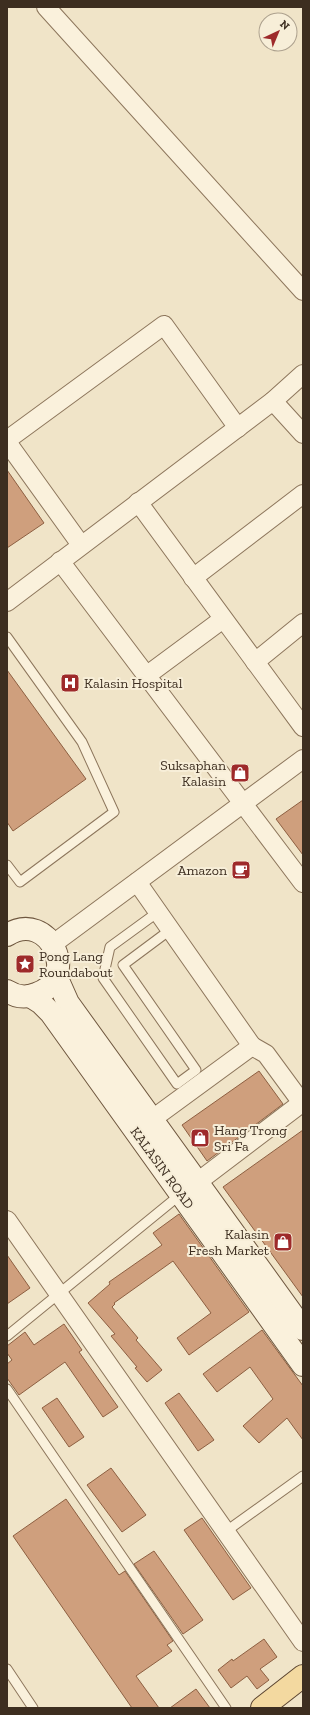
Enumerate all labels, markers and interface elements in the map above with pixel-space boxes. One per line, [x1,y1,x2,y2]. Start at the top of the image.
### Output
north arrow [258,12,298,52]
text: N [277,18,293,33]
hospital icon: Kalasin Hospital [59,672,81,694]
place label: Kalasin Hospital [84,675,183,692]
place label: Suksaphan Kalasin [160,757,226,790]
shop icon: Suksaphan Kalasin [229,762,251,784]
cafe icon: Amazon [230,859,252,881]
place label: Amazon [177,862,227,879]
place label: Pong Lang Roundabout [39,948,113,981]
place icon: Pong Lang Roundabout [14,953,36,975]
place label: Hang Trong Sri Fa [214,1122,287,1155]
street label: KALASIN ROAD [126,1124,198,1213]
shop icon: Hang Trong Sri Fa [189,1127,211,1149]
place label: Kalasin Fresh Market [188,1226,270,1259]
shop icon: Kalasin Fresh Market [272,1231,294,1253]

